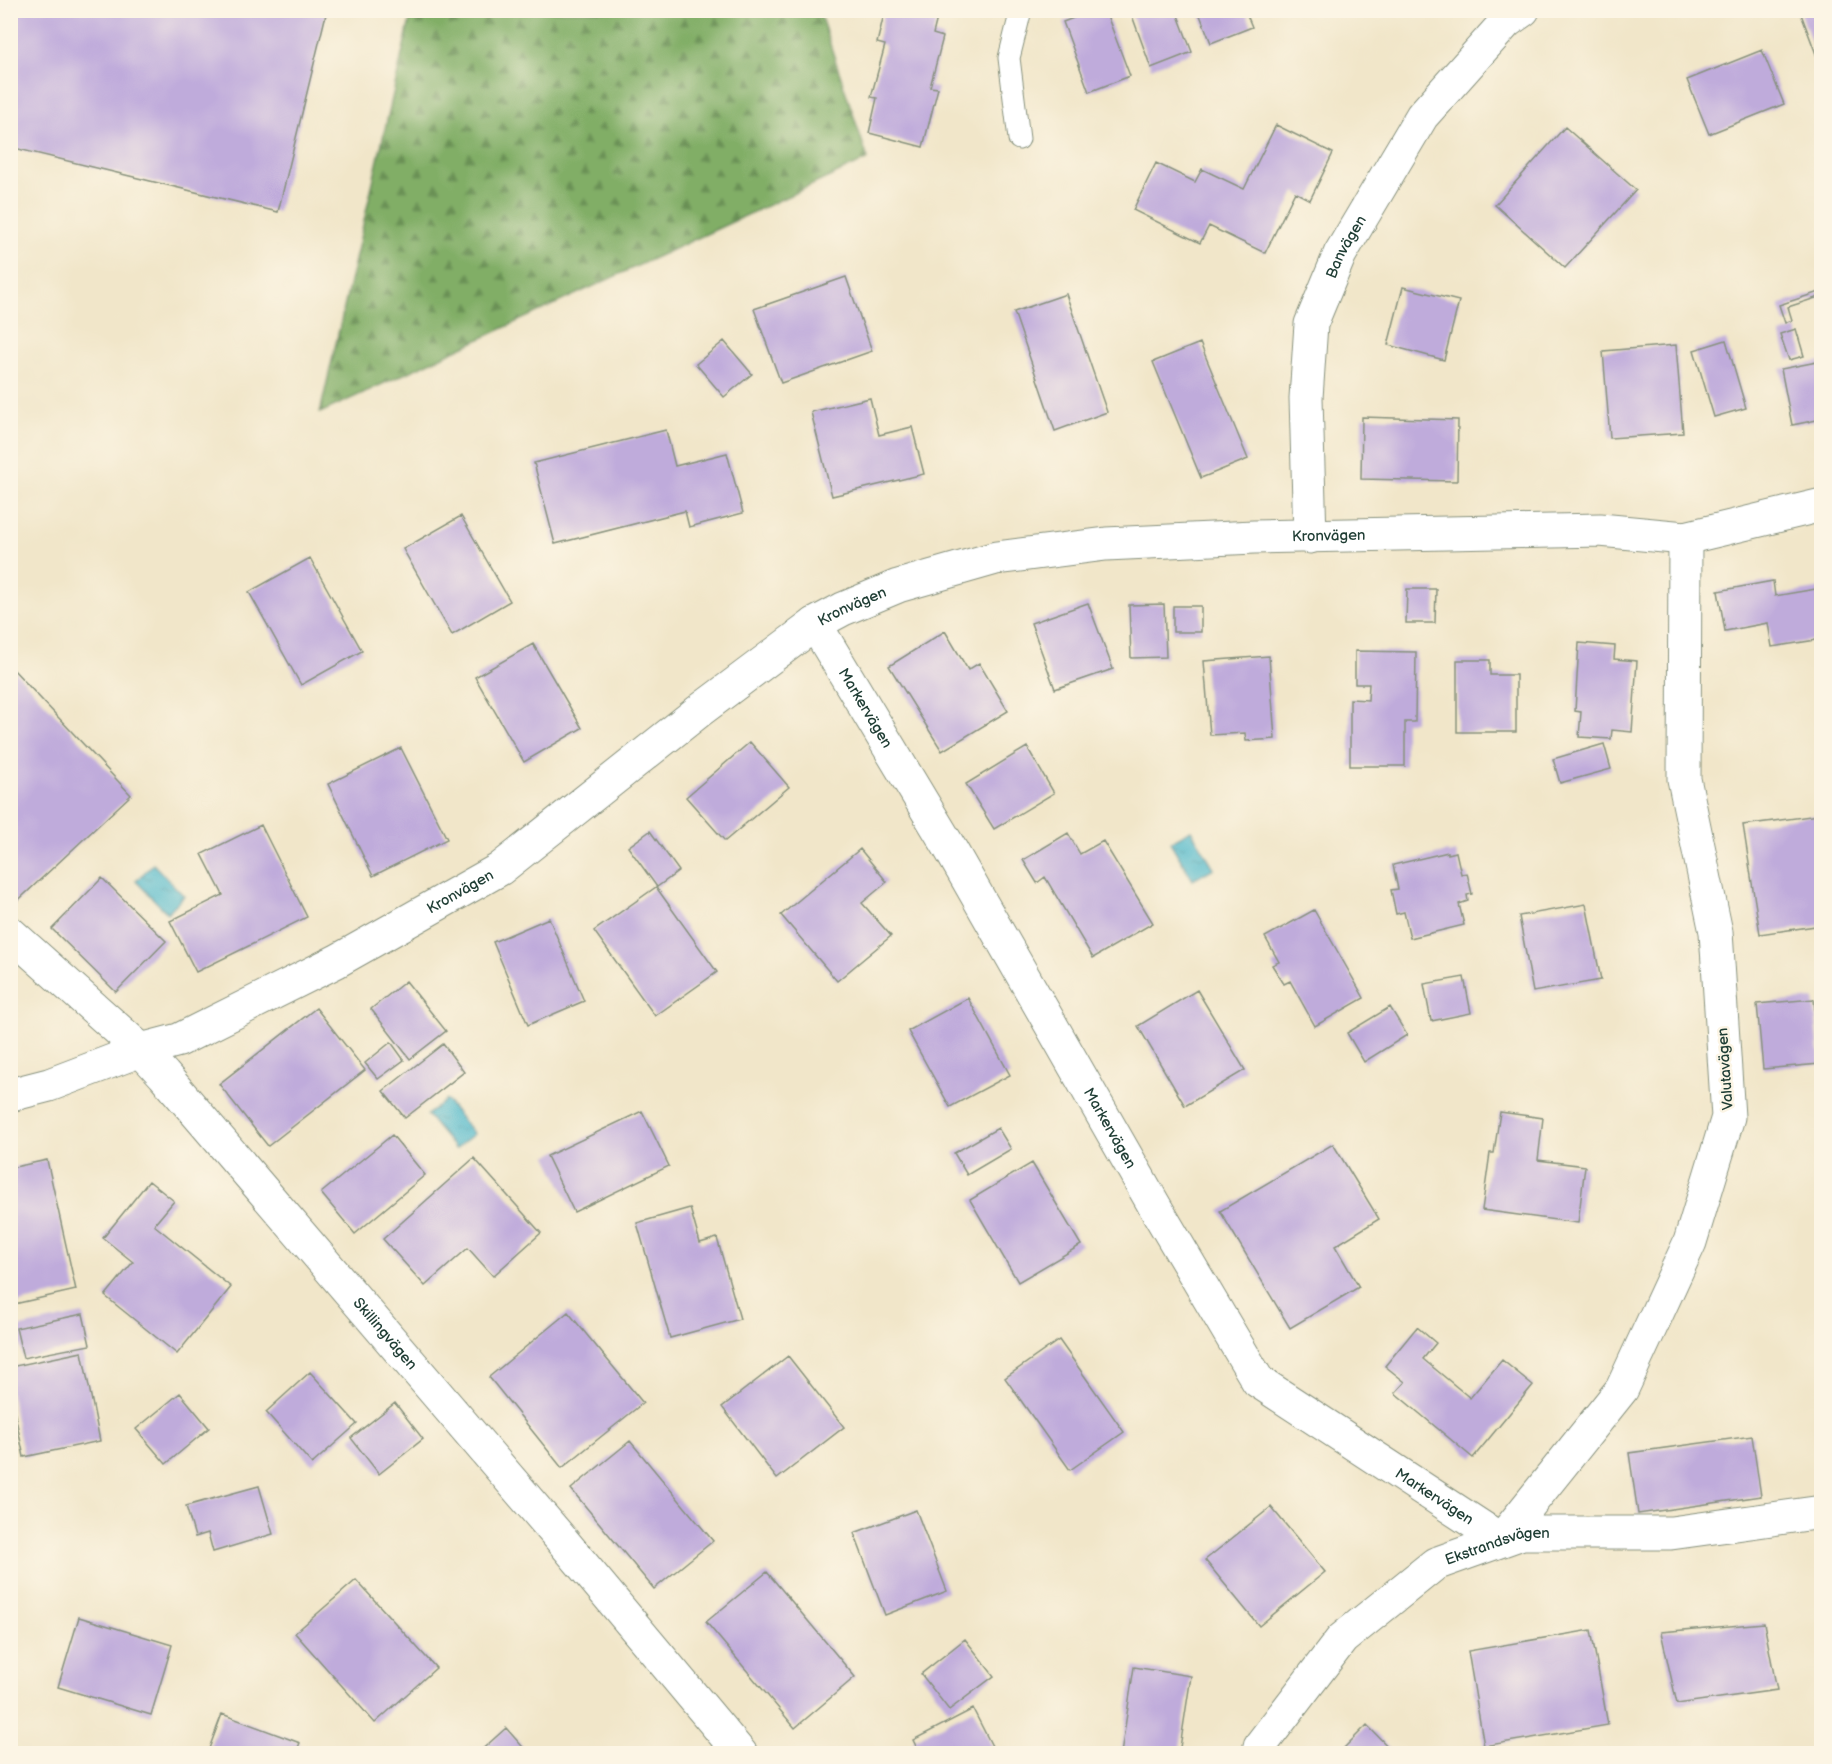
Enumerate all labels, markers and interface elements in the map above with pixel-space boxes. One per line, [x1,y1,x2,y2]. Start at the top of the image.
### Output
street label: Banvägen [1322,212,1371,281]
street label: Kronvägen [1292,526,1366,546]
street label: Kronvägen [815,583,889,631]
street label: Markervägen [834,665,896,752]
street label: Kronvägen [424,866,497,918]
street label: Valutavägen [1713,1027,1738,1111]
street label: Markervägen [1079,1084,1140,1172]
street label: Skillingvägen [349,1294,421,1374]
street label: Markervägen [1391,1464,1477,1529]
street label: Ekstrandsvägen [1442,1524,1550,1570]

